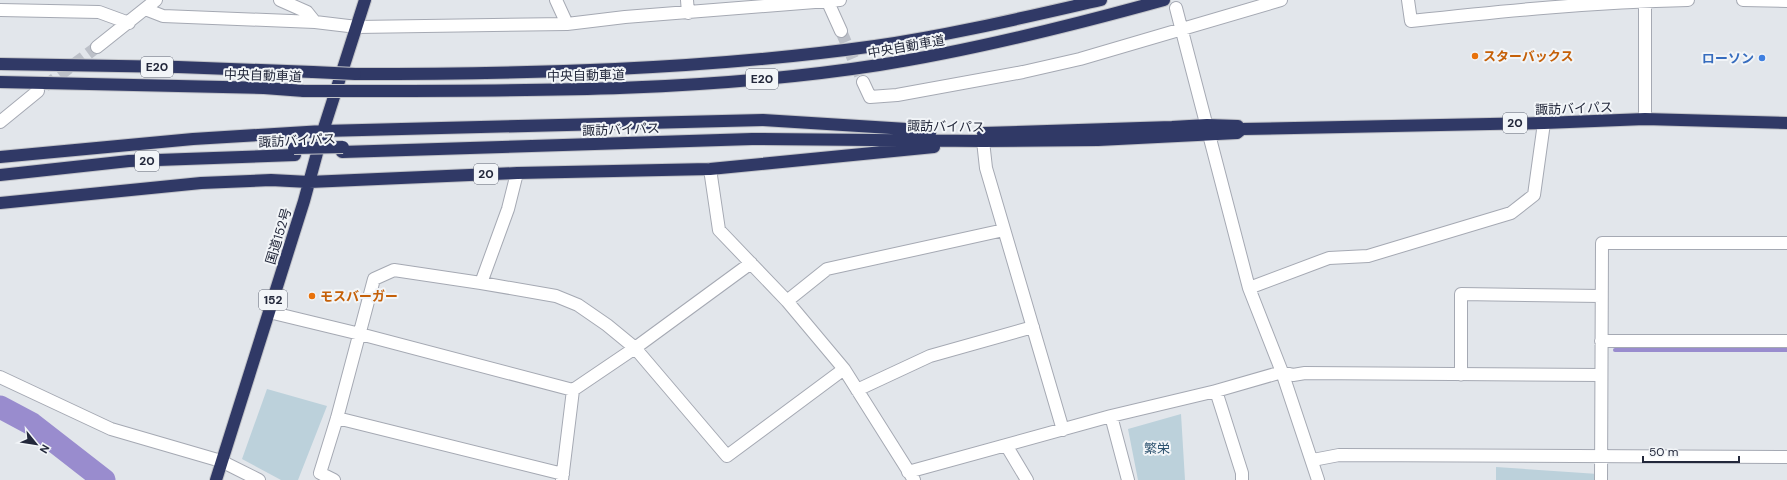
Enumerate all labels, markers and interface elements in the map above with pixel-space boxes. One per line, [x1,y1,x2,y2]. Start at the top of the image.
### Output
street label: 中央自動車道 [866,31,946,62]
place label: スターバックス [1483,48,1573,65]
place label: ローソン [1702,50,1754,67]
marker: スターバックス [1470,51,1480,61]
marker: ローソン [1757,53,1767,63]
road number: E20 [141,57,173,77]
street label: 中央自動車道 [224,66,302,85]
street label: 中央自動車道 [547,66,625,85]
road number: E20 [746,69,778,89]
street label: 諏訪バイパス [1535,99,1613,118]
road number: 20 [1503,113,1527,133]
street label: 諏訪バイパス [907,117,985,136]
street label: 諏訪バイパス [582,120,660,139]
street label: 諏訪バイパス [258,130,336,151]
road number: 20 [135,151,159,171]
road number: 20 [474,164,498,184]
street label: 国道152号 [262,206,295,266]
place label: モスバーガー [320,288,398,305]
road number: 152 [259,290,287,310]
marker: モスバーガー [307,291,317,301]
north arrow [16,424,56,464]
scale bar [1643,438,1739,464]
park label: 繁栄 [1144,440,1170,457]
text: N [37,442,53,456]
text: 50 m [1649,444,1678,460]

